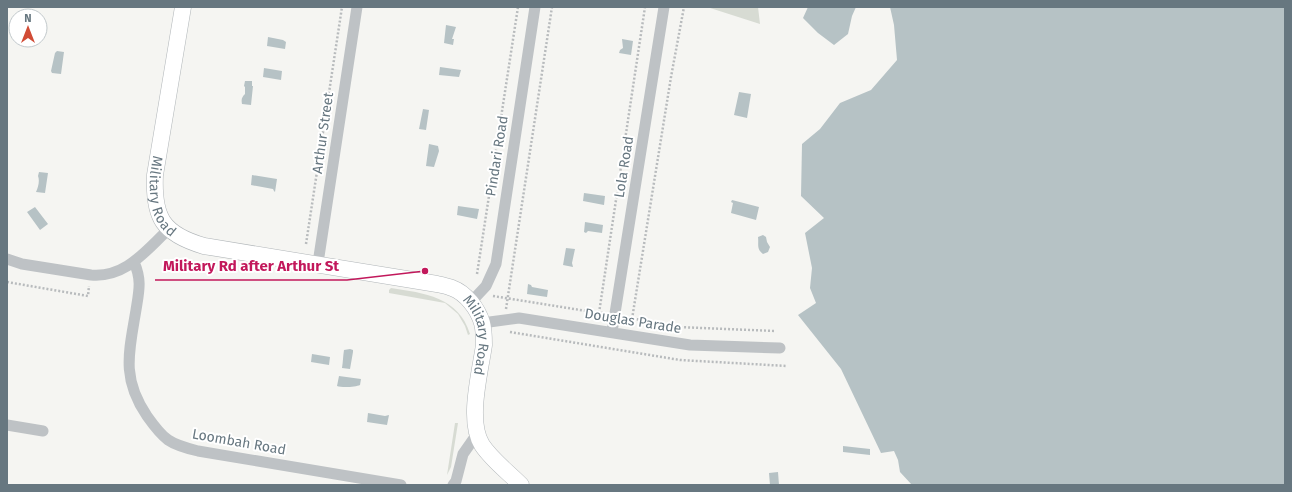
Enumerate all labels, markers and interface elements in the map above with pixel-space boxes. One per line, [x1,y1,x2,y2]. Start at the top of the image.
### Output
north arrow [8,8,48,48]
text: N [24,12,32,25]
street label: Arthur Street [309,90,337,175]
street label: Pindari Road [482,114,512,198]
street label: Lola Road [611,135,637,199]
street label: Military Road [146,155,180,240]
callout: Military Rd after Arthur St [155,253,347,280]
text: Military Rd after Arthur St [163,257,339,275]
street label: Military Road [460,291,493,377]
street label: Douglas Parade [583,305,683,337]
street label: Loombah Road [191,425,287,459]

